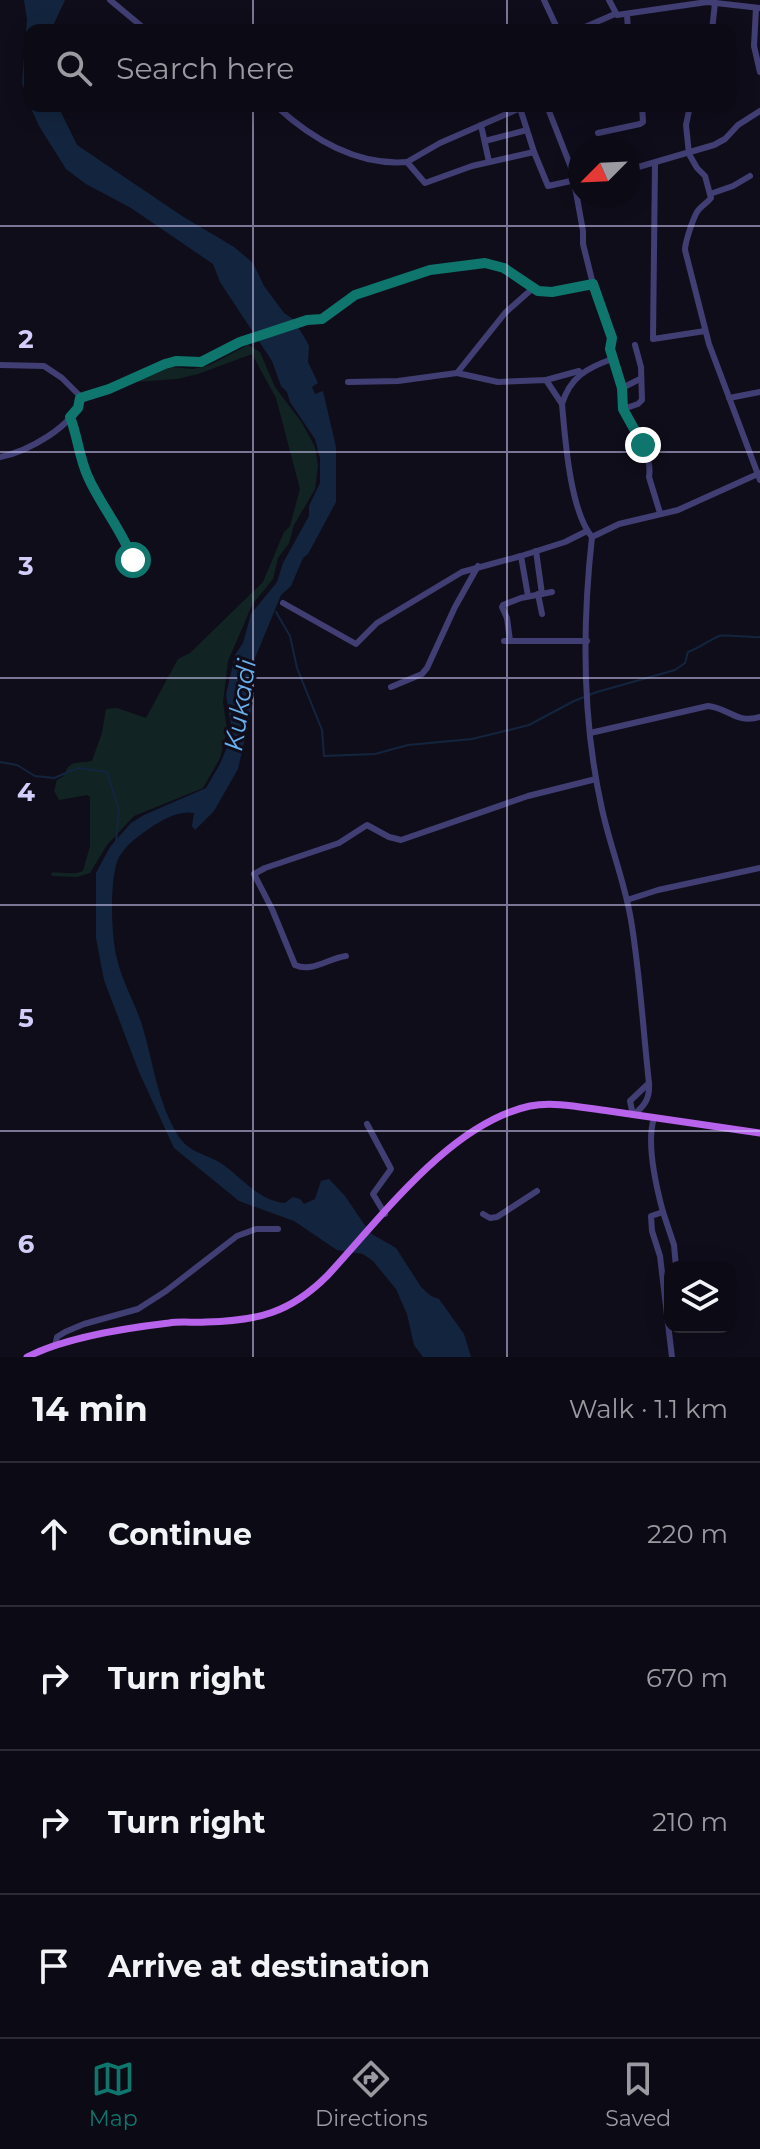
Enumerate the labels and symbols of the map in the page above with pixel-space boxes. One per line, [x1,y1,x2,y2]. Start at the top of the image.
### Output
north arrow [568,136,640,208]
text: 2 [18,323,34,355]
route end [625,427,661,463]
route start [115,542,151,578]
text: 3 [17,550,34,582]
water label: Kukadi [217,656,263,753]
text: 4 [17,776,35,808]
text: 5 [18,1002,34,1034]
text: 6 [18,1228,35,1260]

